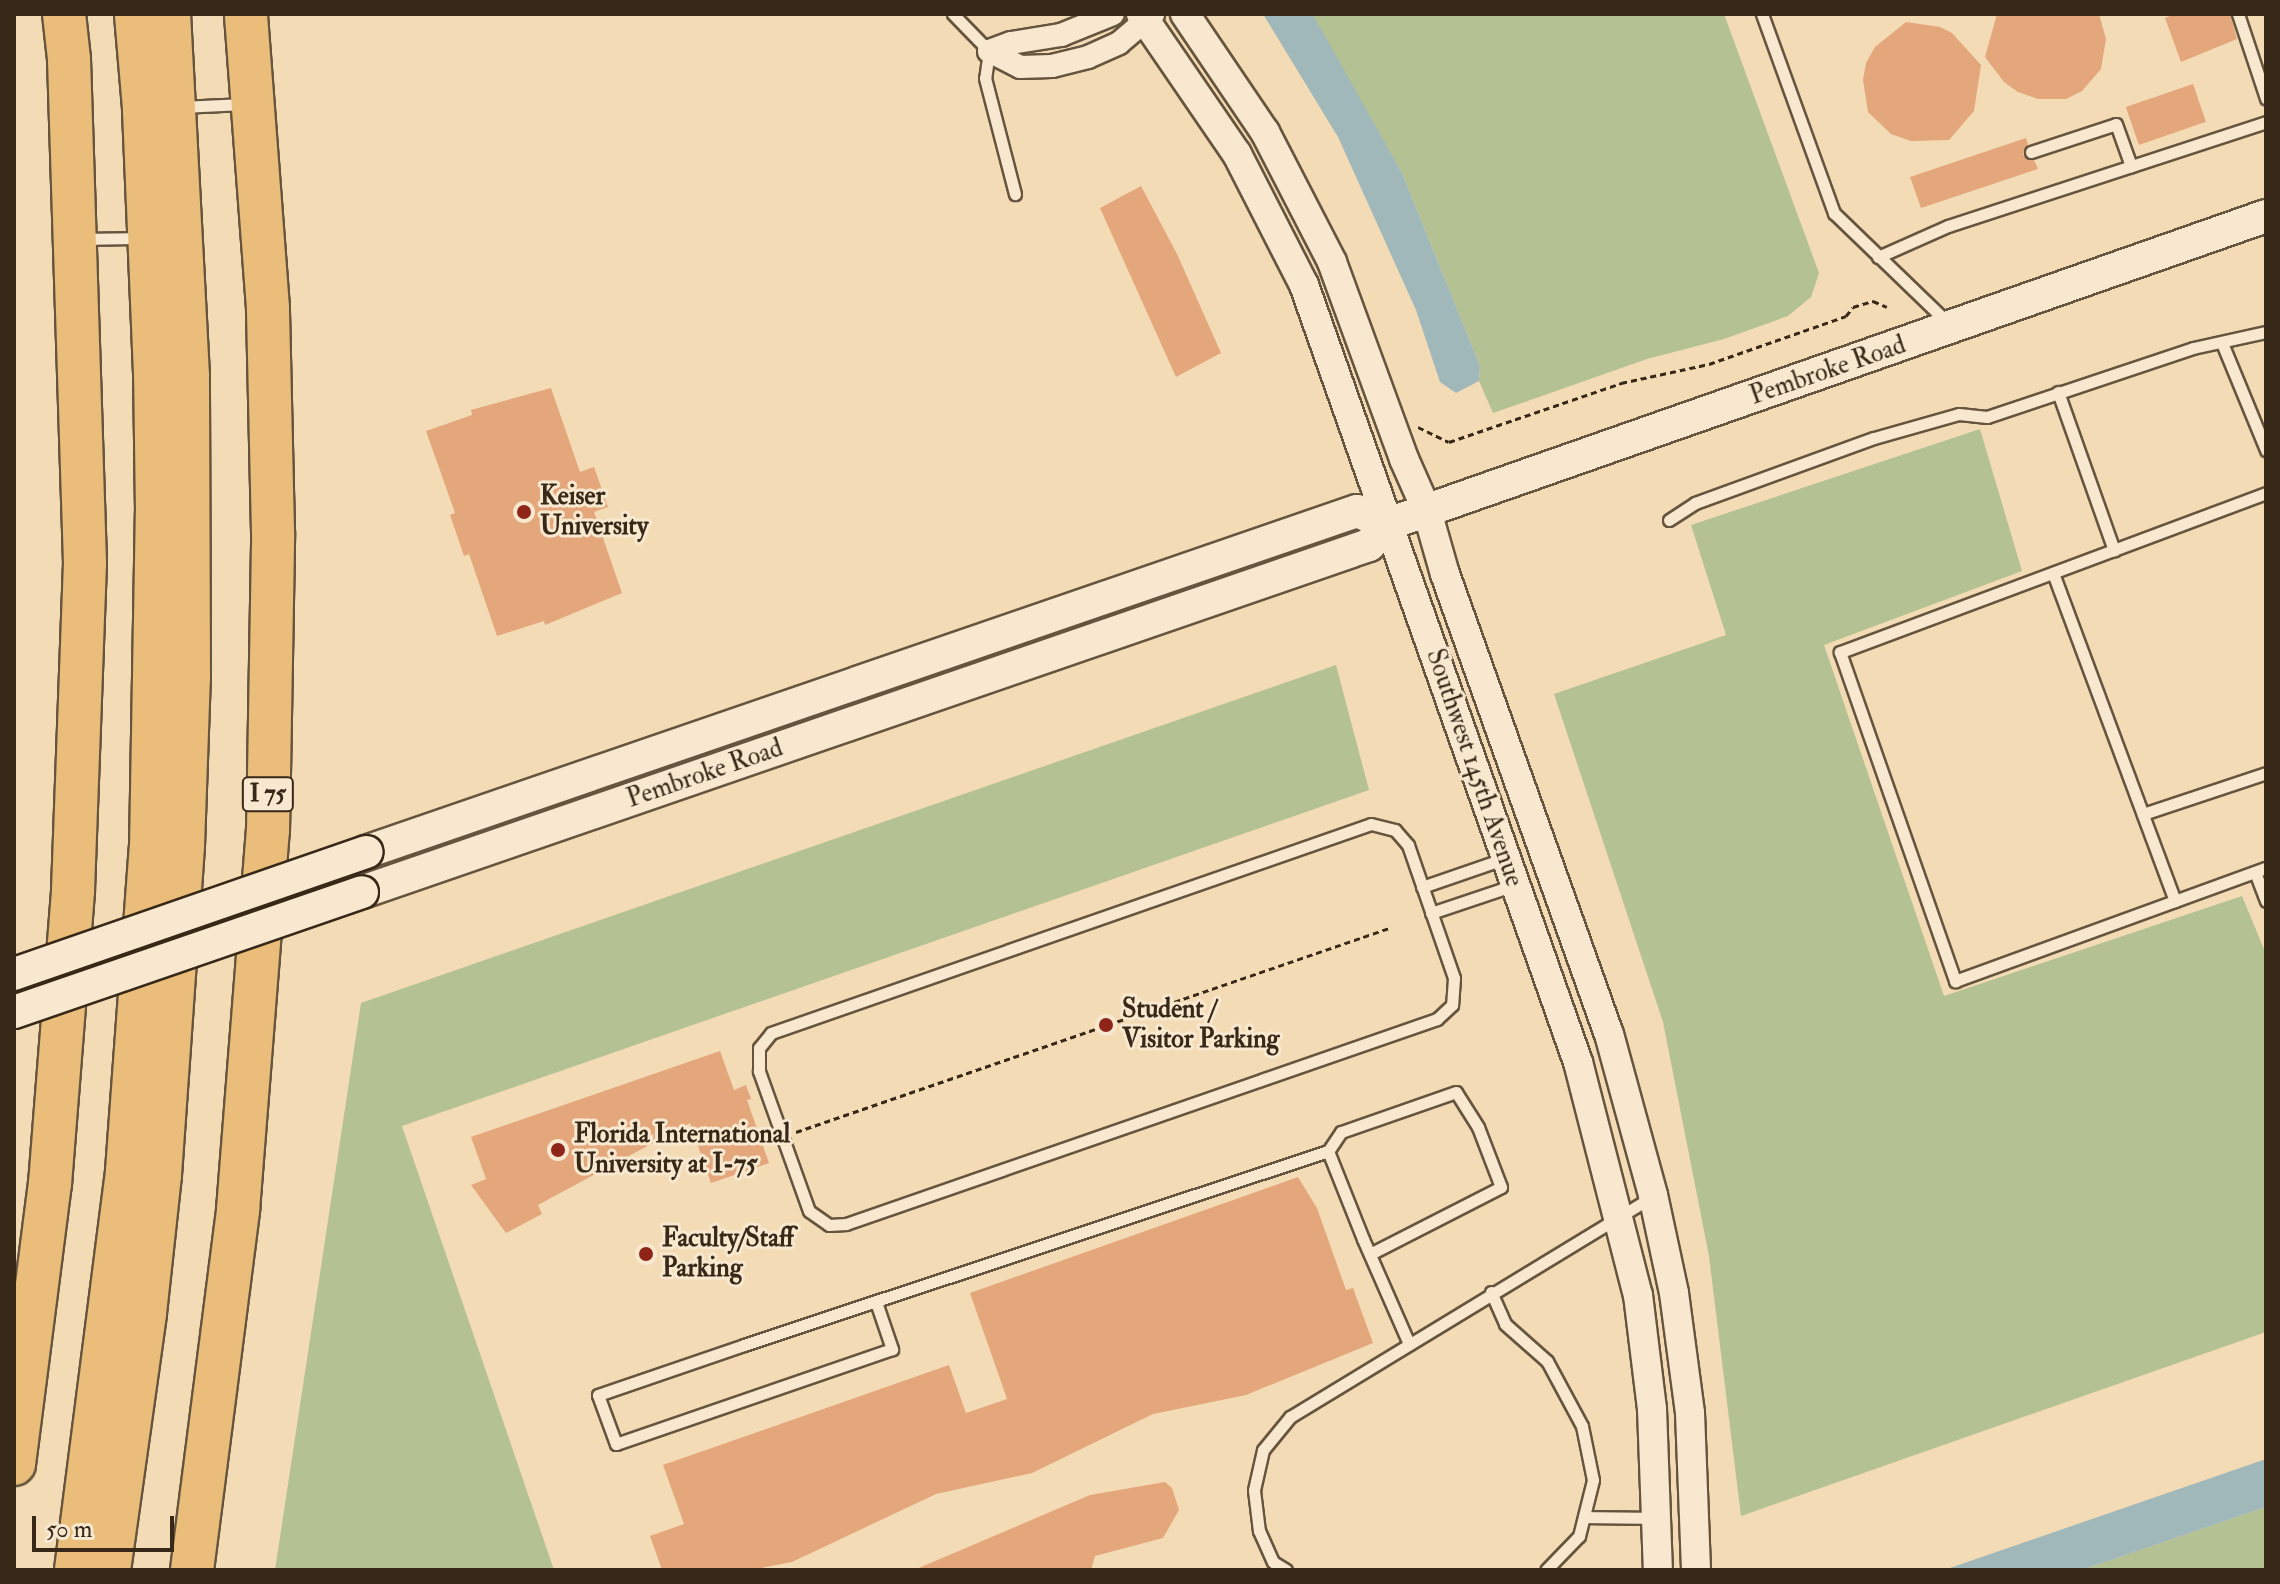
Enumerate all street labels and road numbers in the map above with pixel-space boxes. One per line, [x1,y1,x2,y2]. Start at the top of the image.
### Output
street label: Pembroke Road [1746,330,1910,412]
street label: Southwest 145th Avenue [1419,645,1529,891]
street label: Pembroke Road [623,733,787,815]
road number: I 75 [240,774,296,814]

